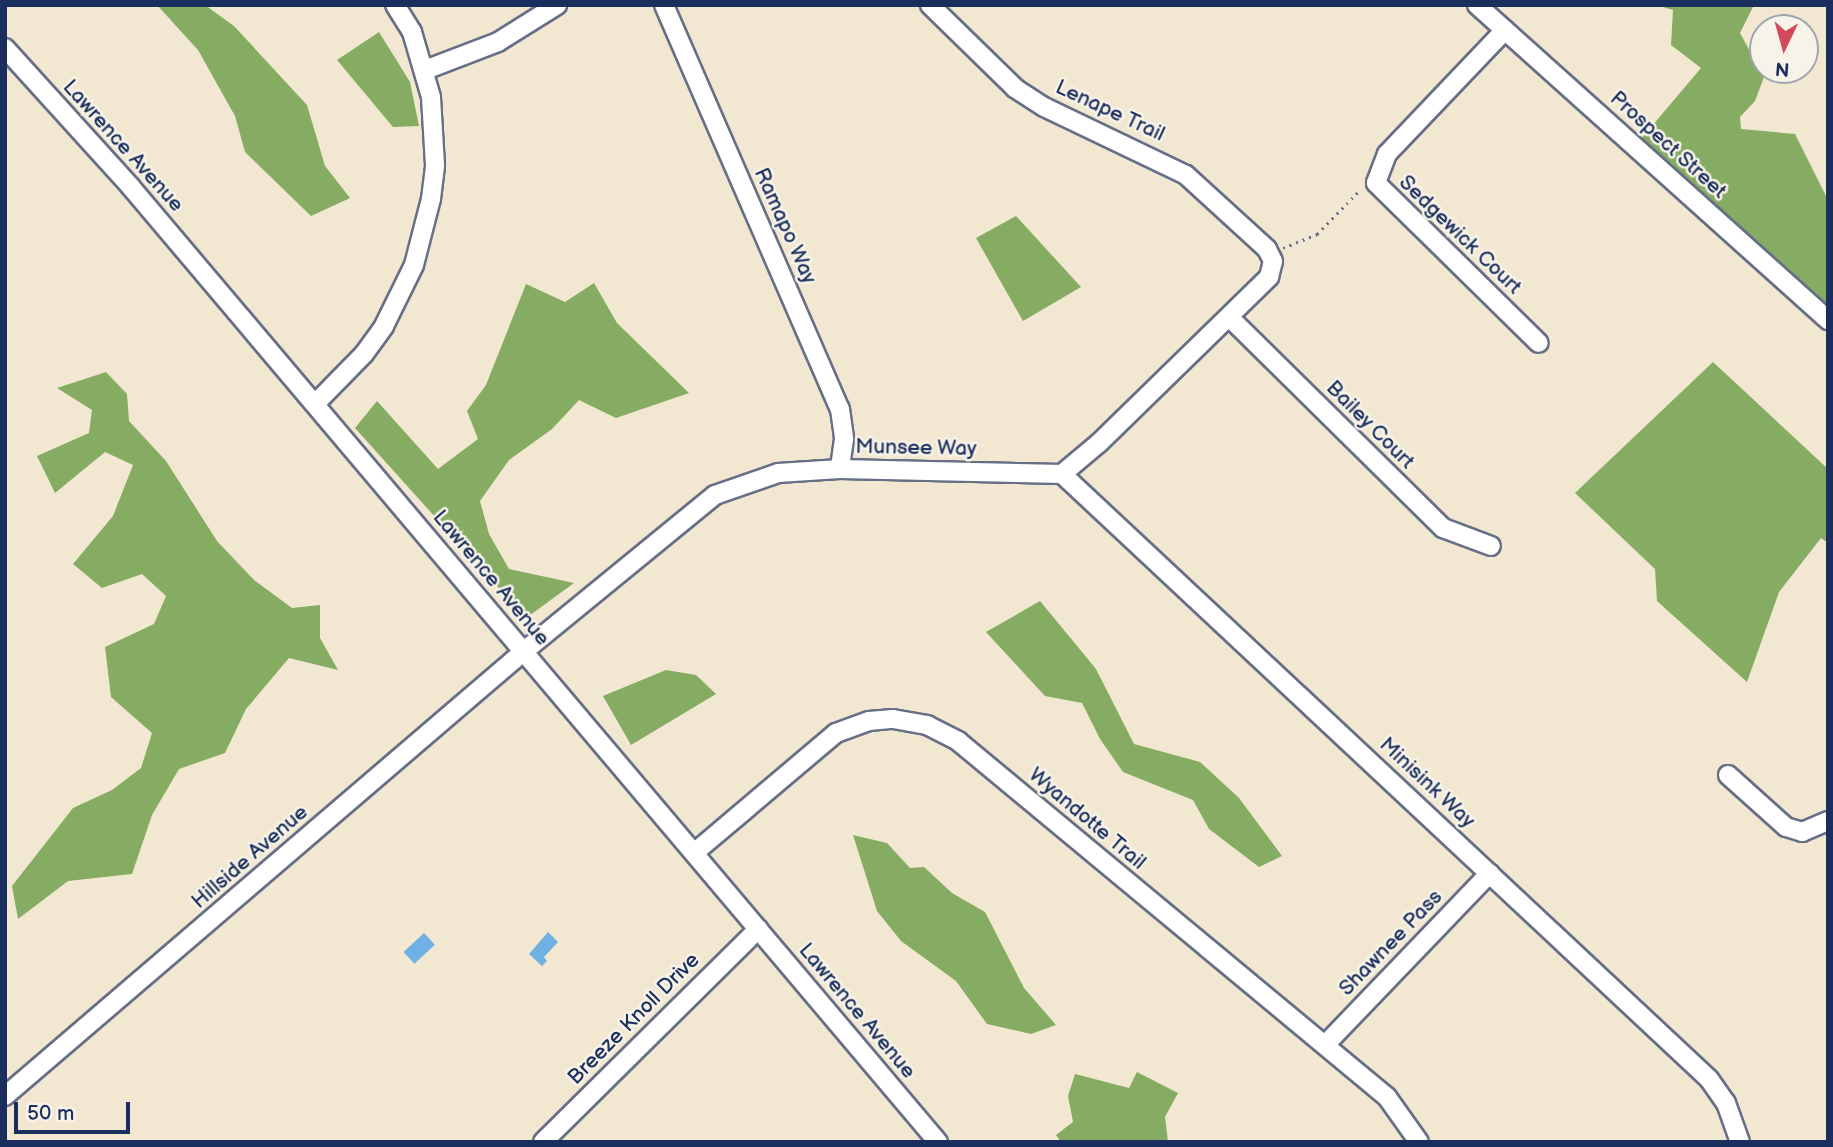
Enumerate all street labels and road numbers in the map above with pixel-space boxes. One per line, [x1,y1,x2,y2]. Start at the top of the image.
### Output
street label: Lawrence Avenue [57,75,189,217]
street label: Lenape Trail [1051,75,1169,147]
street label: Prospect Street [1604,86,1732,204]
street label: Ramapo Way [748,164,822,288]
street label: Sedgewick Court [1394,170,1526,300]
street label: Bailey Court [1320,375,1420,475]
street label: Munsee Way [855,434,977,462]
street label: Lawrence Avenue [427,505,555,651]
street label: Minisink Way [1374,732,1480,834]
street label: Wyandotte Trail [1023,762,1151,876]
street label: Hillside Avenue [187,800,313,914]
street label: Shawnee Pass [1334,885,1448,1001]
street label: Lawrence Avenue [793,938,921,1084]
street label: Breeze Knoll Drive [563,948,705,1090]

